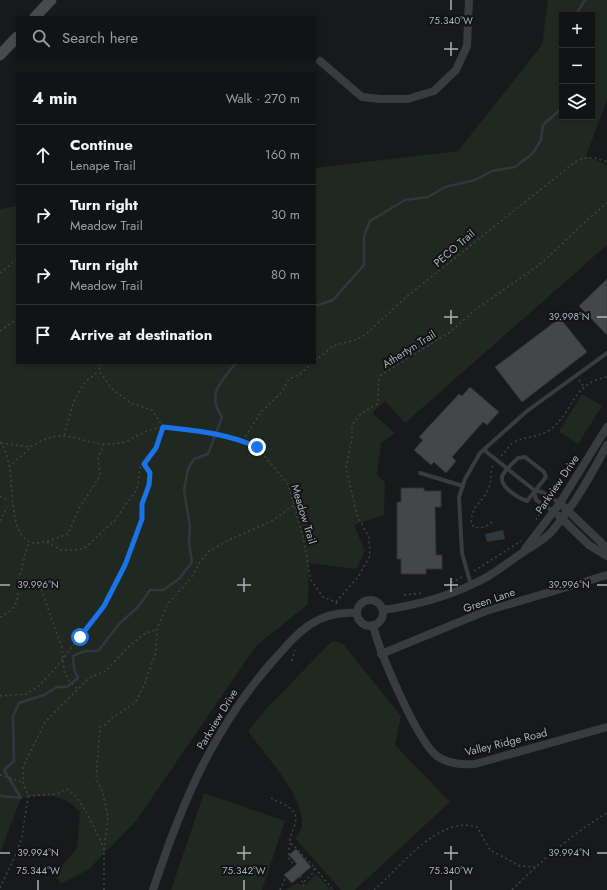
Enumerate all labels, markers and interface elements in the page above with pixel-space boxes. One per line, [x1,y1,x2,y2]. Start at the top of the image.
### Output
map controls [559,12,595,120]
button: + [559,12,595,48]
text: 75.340°W [429,13,473,28]
search box [16,16,316,60]
icon: search [30,27,52,49]
text: Search here [62,27,138,49]
button: − [559,48,595,84]
button: layers [559,84,595,120]
text: 4 min [32,86,77,110]
text: Walk · 270 m [226,89,300,108]
text: Continue [70,134,133,156]
icon: ahead [32,144,54,166]
text: 160 m [265,145,300,164]
text: Lenape Trail [70,156,136,175]
text: Turn right [70,194,138,216]
icon: right [32,204,54,226]
text: 30 m [271,205,300,224]
text: Meadow Trail [70,216,143,235]
street label: PECO Trail [430,225,478,271]
text: Turn right [70,254,138,276]
icon: right [32,264,54,286]
text: 80 m [271,265,300,284]
text: Meadow Trail [70,276,143,295]
text: 39.998°N [548,309,590,324]
icon: arrive [32,324,54,346]
text: Arrive at destination [70,324,212,346]
street label: Athertyn Trail [379,326,439,372]
route end [248,438,266,456]
street label: Parkview Drive [531,451,583,517]
street label: Meadow Trail [287,482,321,546]
text: 39.996°N [17,577,59,592]
text: 39.996°N [548,577,590,592]
street label: Green Lane [461,584,518,616]
route start [71,628,89,646]
street label: Parkview Drive [193,685,242,752]
street label: Valley Ridge Road [463,724,549,760]
text: 39.994°N [17,845,59,860]
text: 39.994°N [548,845,590,860]
text: 75.344°W [16,863,60,878]
text: 75.342°W [222,863,266,878]
text: 75.340°W [429,863,473,878]

